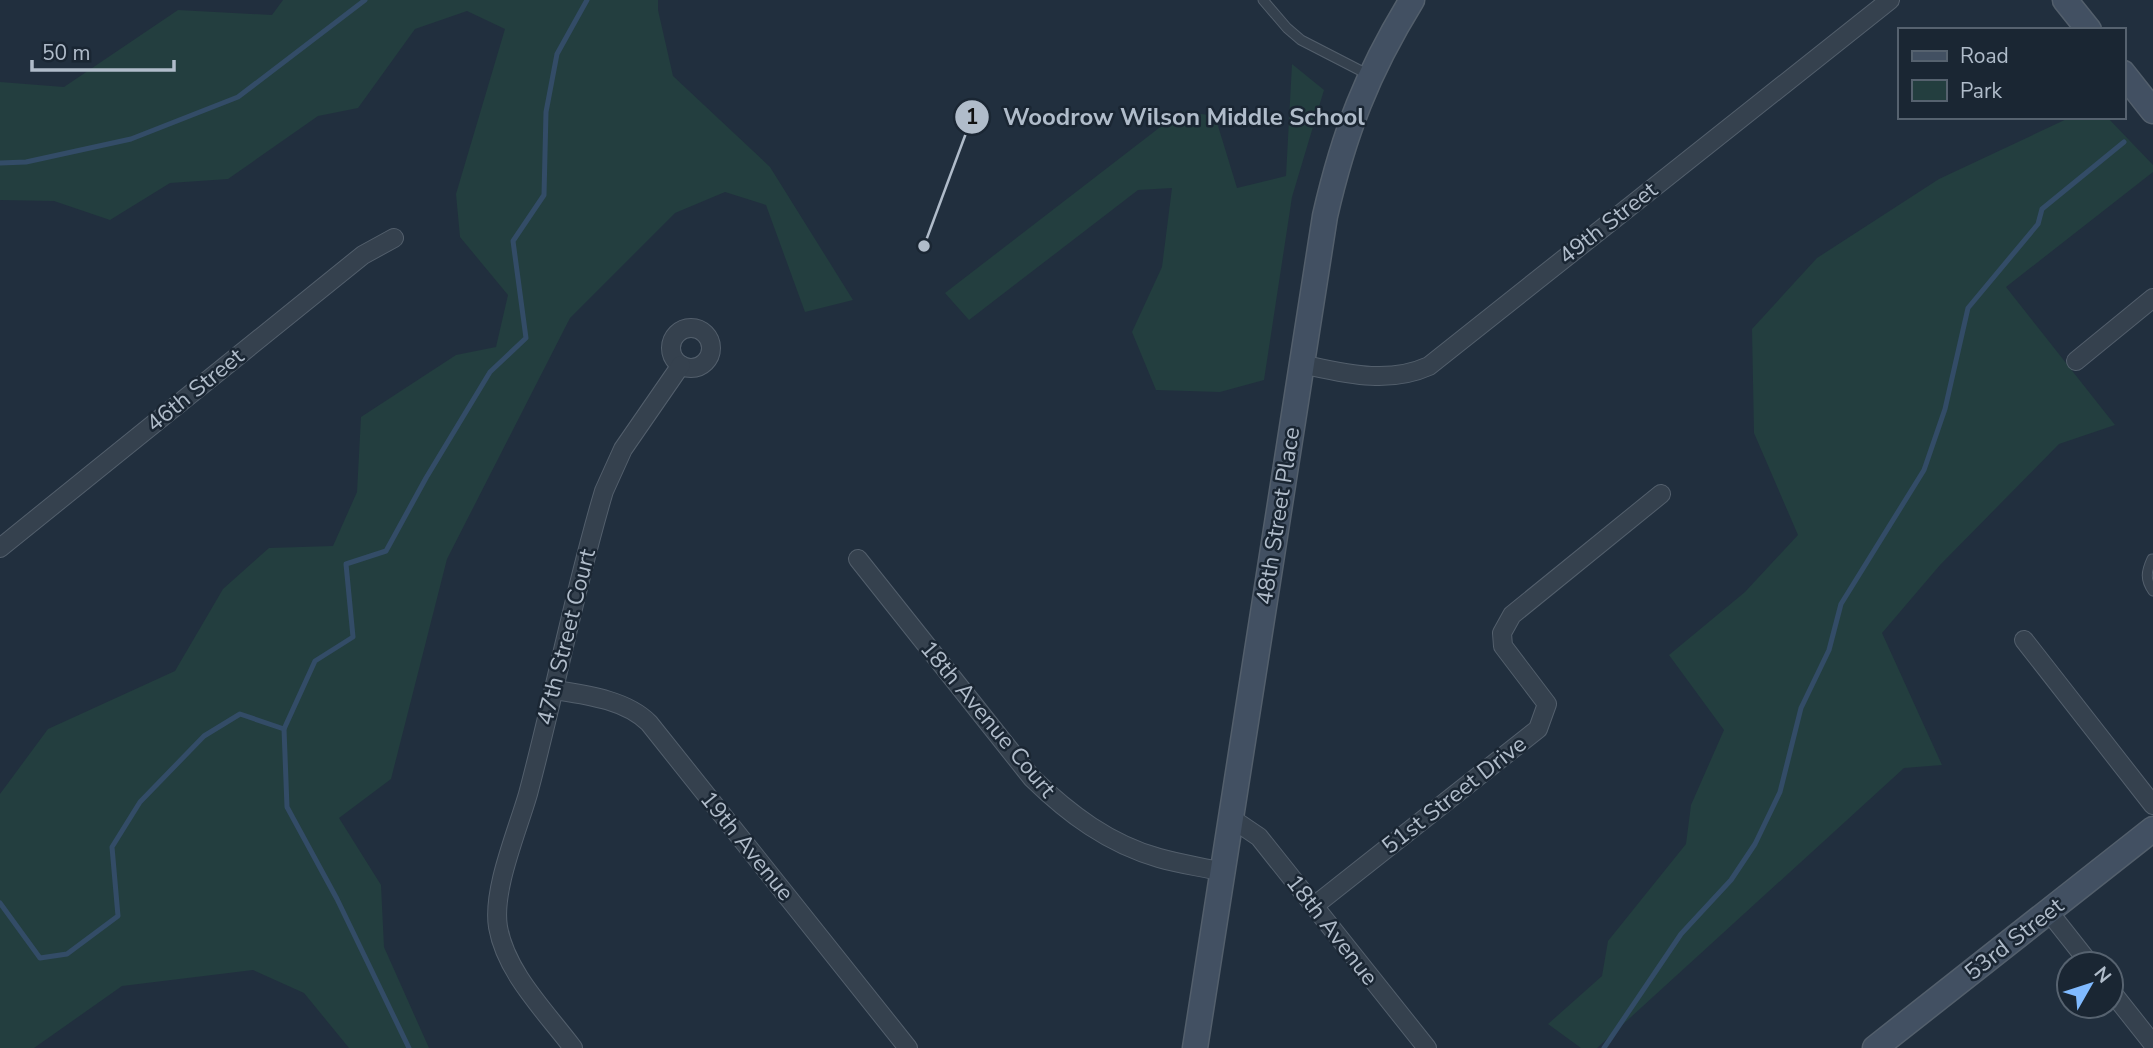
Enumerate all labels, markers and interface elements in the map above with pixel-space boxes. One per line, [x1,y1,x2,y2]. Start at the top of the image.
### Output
scale bar [32,28,173,72]
legend [1898,28,2125,119]
text: 50 m [42,39,91,67]
text: Road [1960,42,2009,70]
text: Park [1960,77,2002,105]
callout: Woodrow Wilson Middle School [954,94,1379,139]
text: Woodrow Wilson Middle School [1003,101,1365,133]
text: 1 [966,103,978,131]
street label: 49th Street [1552,174,1665,271]
street label: 46th Street [140,340,251,439]
street label: 48th Street Place [1249,425,1307,607]
street label: 47th Street Court [529,545,603,728]
street label: 18th Avenue Court [913,634,1063,805]
street label: 51st Street Drive [1375,729,1533,861]
street label: 19th Avenue [693,785,801,907]
street label: 18th Avenue [1279,868,1385,992]
street label: 53rd Street [1958,890,2071,987]
north arrow [2055,950,2125,1020]
text: N [2088,961,2117,989]

